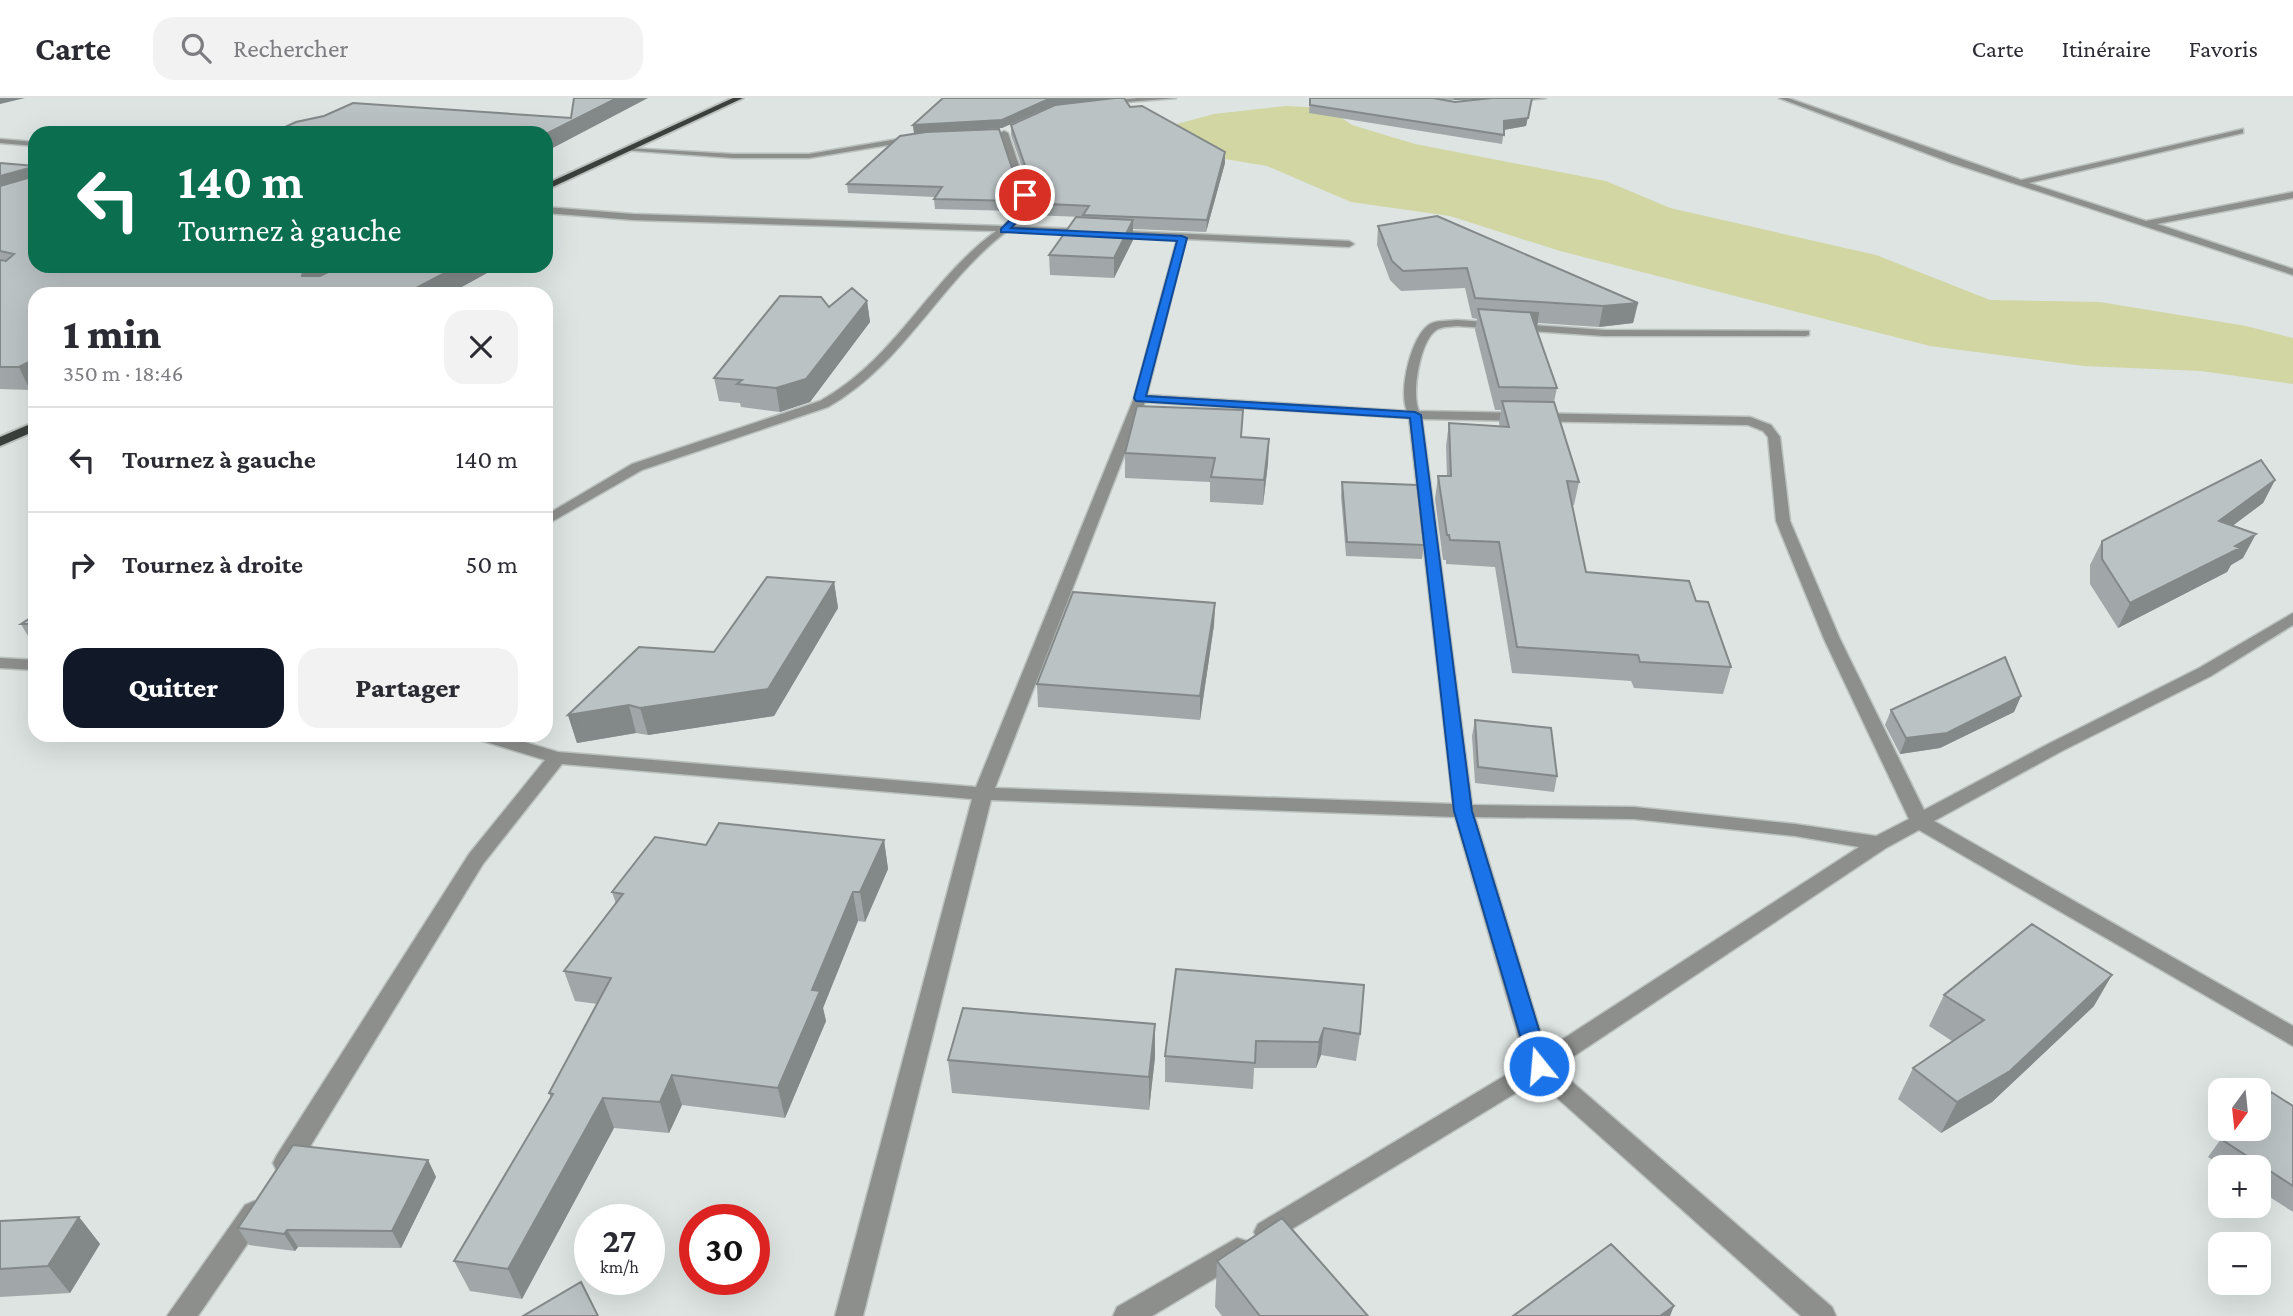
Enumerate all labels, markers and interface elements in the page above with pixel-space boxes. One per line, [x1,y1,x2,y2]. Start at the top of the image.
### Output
search box [153,17,643,80]
icon: search [177,29,215,67]
text: Carte [35,30,111,67]
text: Rechercher [233,34,349,63]
text: Carte [1972,35,2024,62]
text: Itinéraire [2062,35,2151,62]
text: Favoris [2189,35,2258,62]
icon: left [63,154,154,245]
text: 140 m [178,154,303,209]
pin [995,165,1055,225]
icon: arrive [1006,176,1044,214]
text: Tournez à gauche [178,212,401,248]
text: 1 min [63,310,161,357]
button: close [444,310,518,384]
text: 350 m · 18:46 [63,360,183,386]
icon: left [63,441,101,479]
text: Tournez à gauche [122,445,316,474]
text: 140 m [456,445,518,474]
icon: right [63,546,101,584]
text: Tournez à droite [122,550,303,579]
text: 50 m [465,550,518,579]
button: Quitter [63,648,284,728]
button: Partager [298,648,518,728]
position arrow [1502,1029,1576,1103]
north arrow [2208,1078,2272,1141]
map controls [2208,1078,2271,1295]
button: + [2208,1155,2271,1218]
speed limit sign: 30 [679,1204,770,1295]
text: 27 [603,1221,636,1260]
button: − [2208,1232,2271,1295]
text: km/h [600,1257,639,1277]

